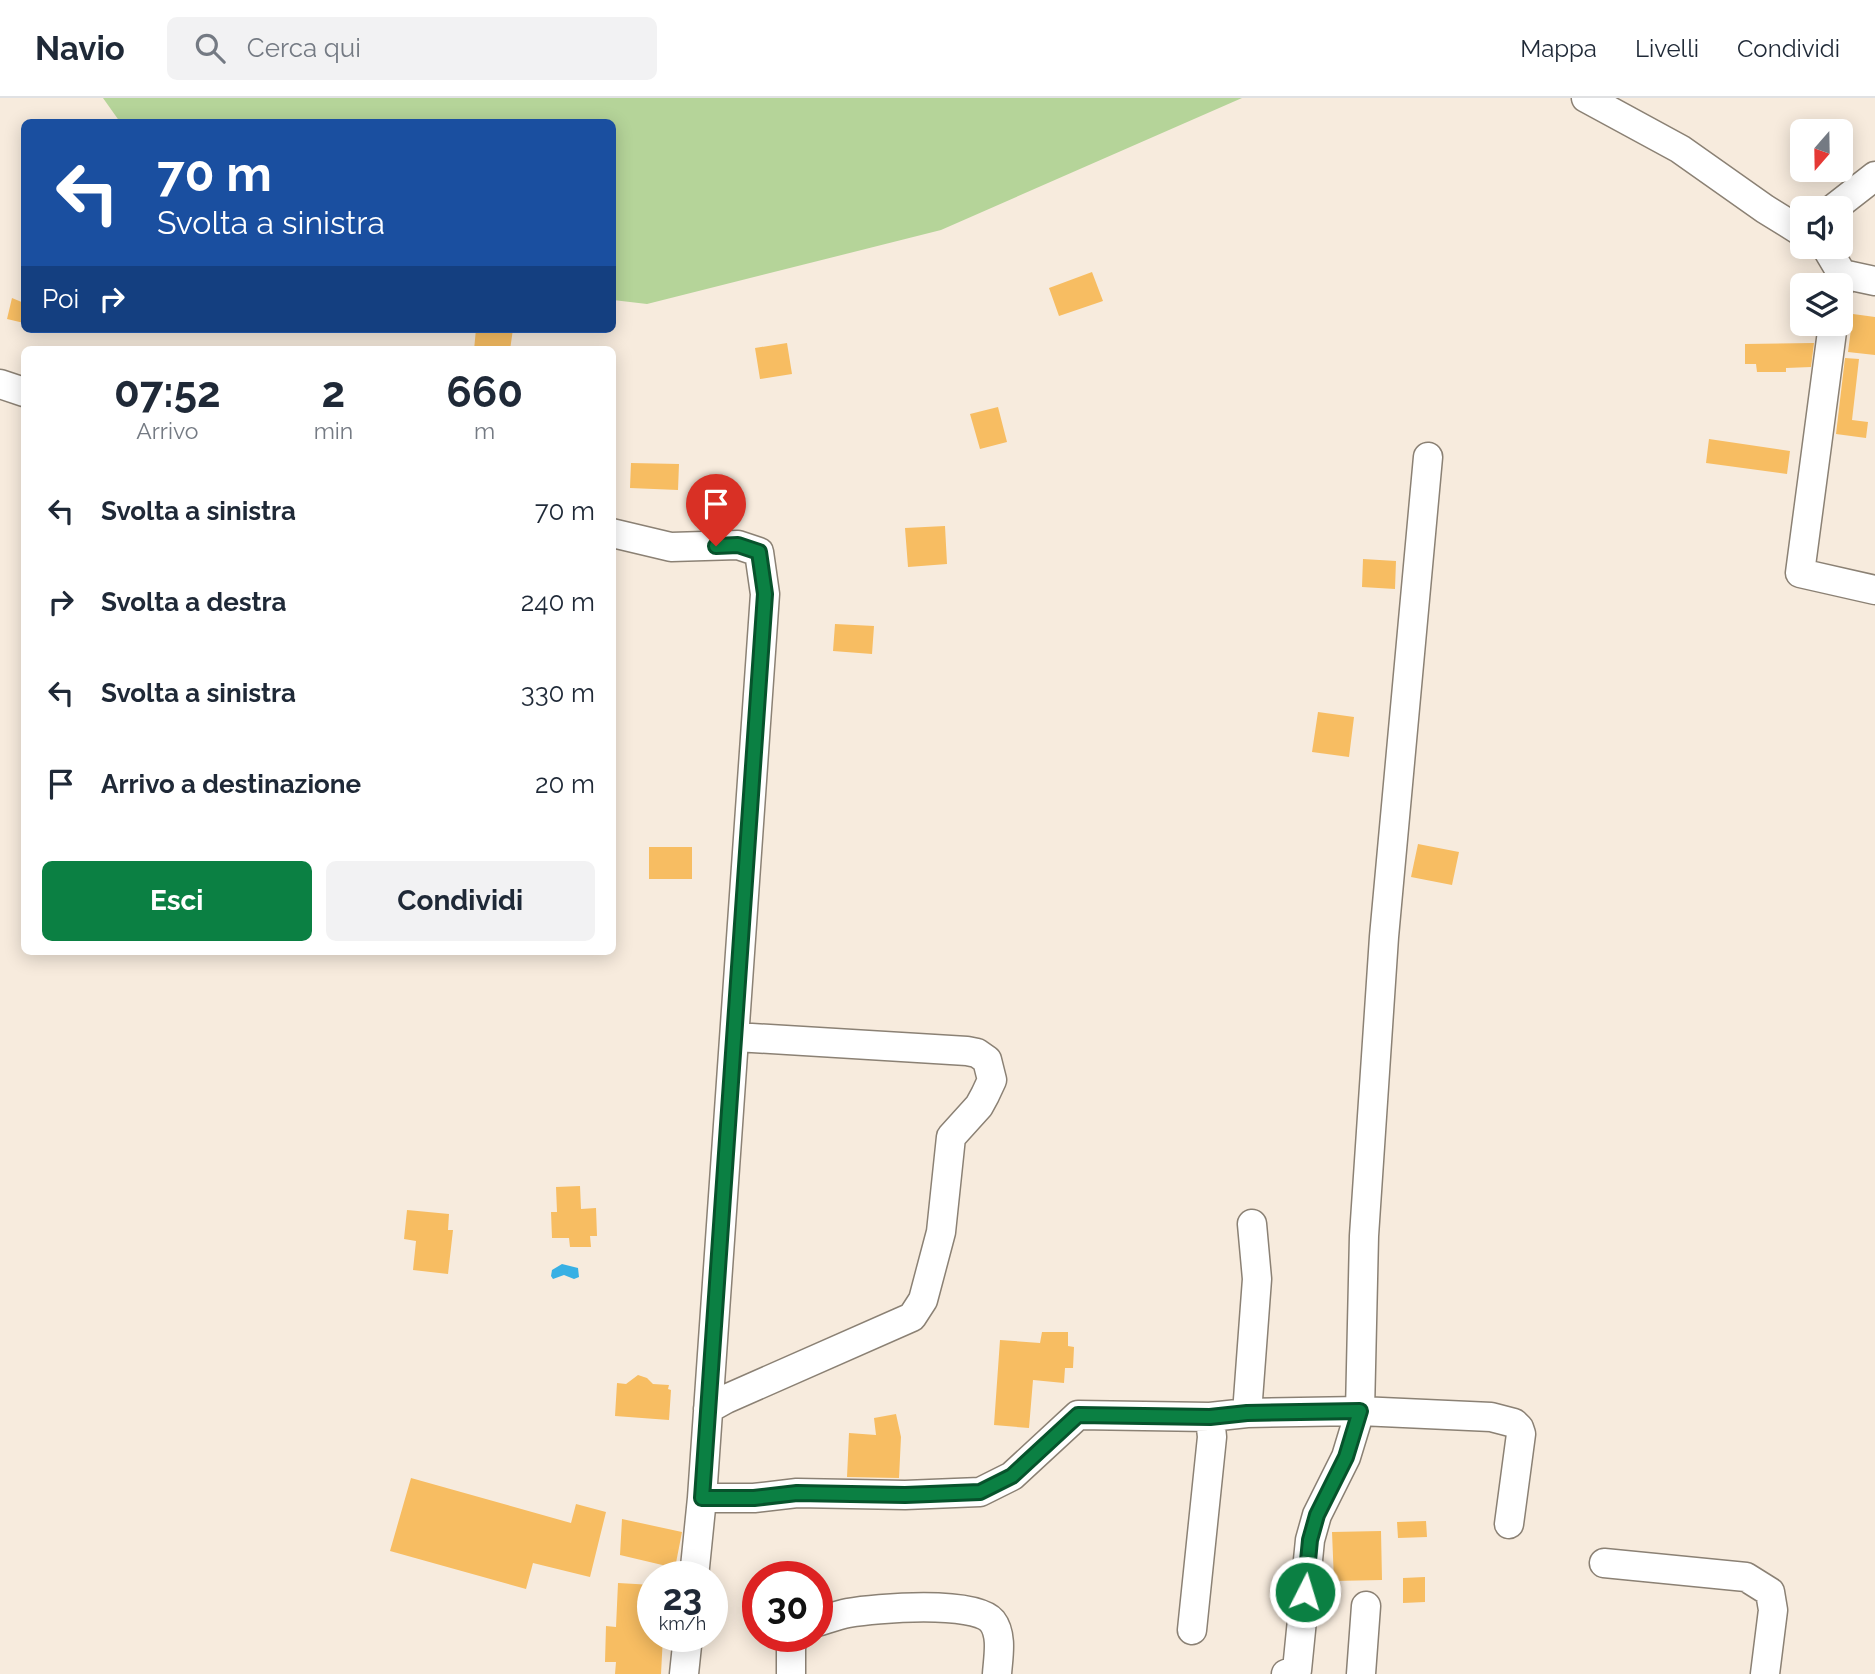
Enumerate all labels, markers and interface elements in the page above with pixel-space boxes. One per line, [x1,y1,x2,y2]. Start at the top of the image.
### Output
search box [167,17,657,80]
text: Navio [35,29,125,68]
icon: search [191,29,229,67]
text: Cerca qui [247,33,361,63]
text: Mappa [1520,34,1597,63]
text: Livelli [1635,34,1699,63]
text: Condividi [1737,34,1840,63]
north arrow [1790,119,1853,182]
map controls [1790,119,1853,336]
text: 70 m [157,145,272,202]
icon: left [42,147,133,238]
button: sound [1790,196,1853,259]
text: Svolta a sinistra [157,204,385,241]
button: layers [1790,273,1853,336]
icon: right [93,280,131,318]
text: Poi [42,284,79,314]
text: 07:52 [114,368,221,417]
text: 2 [322,368,345,417]
text: 660 [446,368,523,417]
text: Arrivo [136,417,198,444]
text: min [314,417,353,444]
text: m [474,417,495,444]
pin [686,474,746,546]
icon: arrive [697,485,735,523]
icon: left [42,492,80,530]
text: Svolta a sinistra [101,496,296,526]
text: 70 m [535,496,595,526]
icon: right [42,583,80,621]
text: Svolta a destra [101,587,287,617]
text: 240 m [521,587,595,617]
icon: left [42,674,80,712]
text: Svolta a sinistra [101,678,296,708]
text: 330 m [521,678,595,708]
icon: arrive [42,765,80,803]
text: Arrivo a destinazione [101,769,361,799]
text: 20 m [535,769,595,799]
button: Esci [42,861,312,941]
button: Condividi [326,861,595,941]
position arrow [1268,1555,1342,1629]
speed limit sign: 30 [742,1561,833,1652]
text: 23 [663,1577,702,1618]
text: km/h [659,1613,706,1634]

